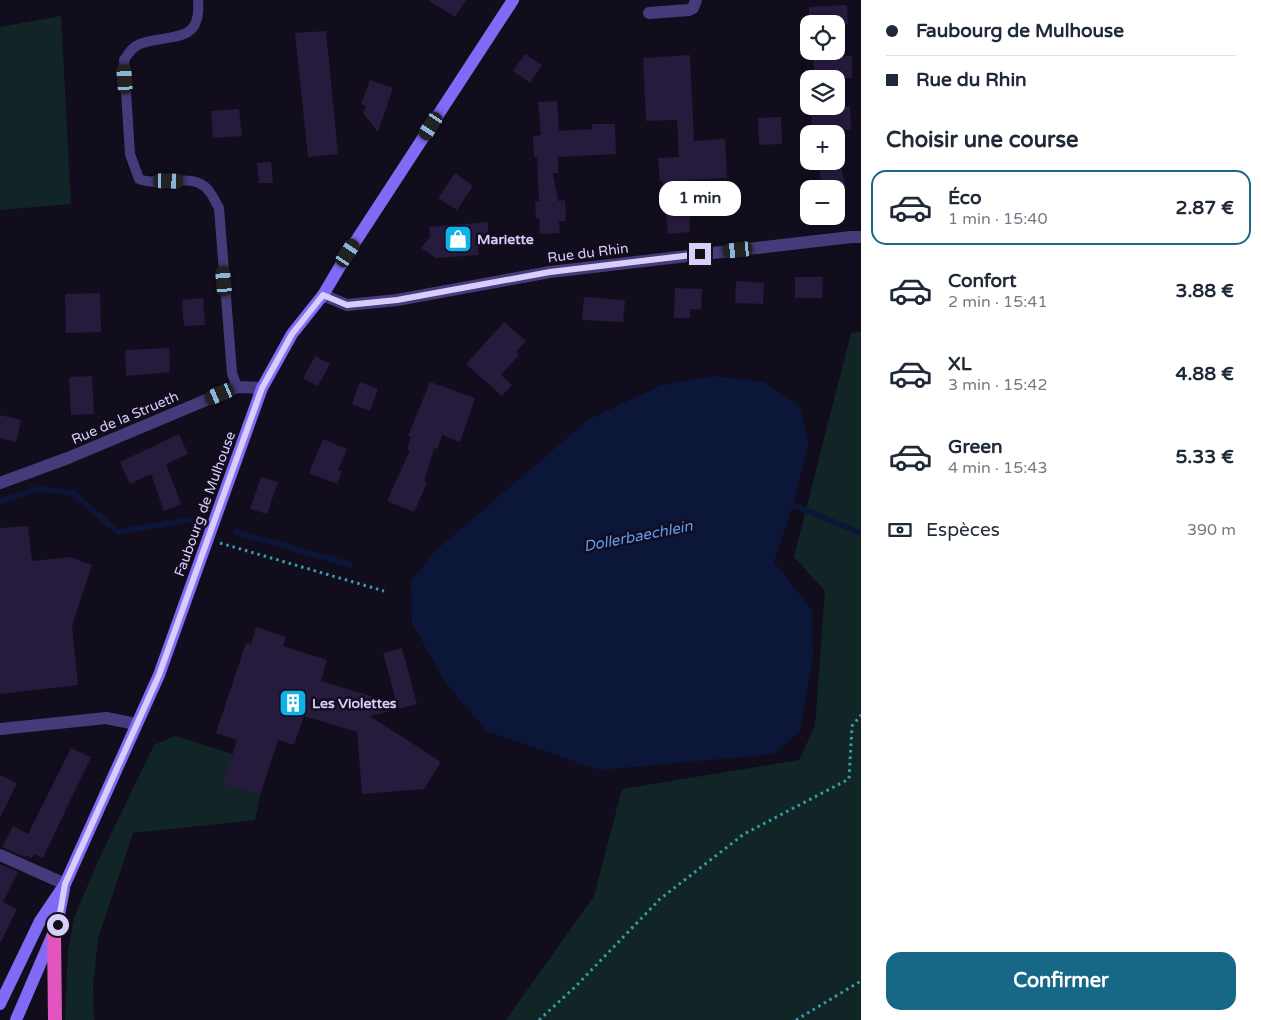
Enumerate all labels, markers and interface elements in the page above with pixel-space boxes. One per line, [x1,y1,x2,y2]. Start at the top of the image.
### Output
map controls [800,15,845,225]
button: locate [800,15,845,60]
text: Faubourg de Mulhouse [916,20,1124,42]
car [116,64,133,94]
text: Rue du Rhin [916,69,1027,91]
button: layers [800,70,845,115]
car [416,109,445,143]
button: + [800,125,845,170]
text: Choisir une course [886,127,1079,153]
car [153,173,184,189]
button: − [800,180,845,225]
callout: 1 min [659,182,741,216]
icon: car [888,185,933,230]
text: Éco [948,187,981,209]
text: 1 min [679,188,721,208]
text: 2.87 € [1175,197,1234,219]
text: 1 min · 15:40 [948,209,1047,229]
shop icon: Mariette [443,224,473,254]
place label: Mariette [477,231,534,248]
car [333,236,362,270]
street label: Rue du Rhin [546,240,630,266]
car [722,241,753,259]
route end [689,243,711,265]
car [215,265,232,297]
icon: car [888,268,933,313]
text: Confort [948,270,1017,292]
text: 3.88 € [1175,280,1234,302]
text: 2 min · 15:41 [948,292,1047,312]
icon: car [888,351,933,396]
text: XL [948,353,972,375]
text: 4.88 € [1175,363,1234,385]
text: 3 min · 15:42 [948,375,1047,395]
car [203,381,236,407]
street label: Rue de la Strueth [69,388,181,448]
street label: Faubourg de Mulhouse [171,429,239,579]
icon: car [888,434,933,479]
text: Green [948,436,1002,458]
text: 5.33 € [1176,446,1234,468]
text: 4 min · 15:43 [948,458,1047,478]
water label: Dollerbaechlein [582,516,695,555]
icon: cash [886,516,914,544]
text: Espèces [926,519,1000,541]
text: 390 m [1187,520,1236,540]
building icon: Les Violettes [278,688,308,718]
place label: Les Violettes [312,695,397,712]
route start [47,914,69,936]
button: Confirmer [886,952,1236,1010]

